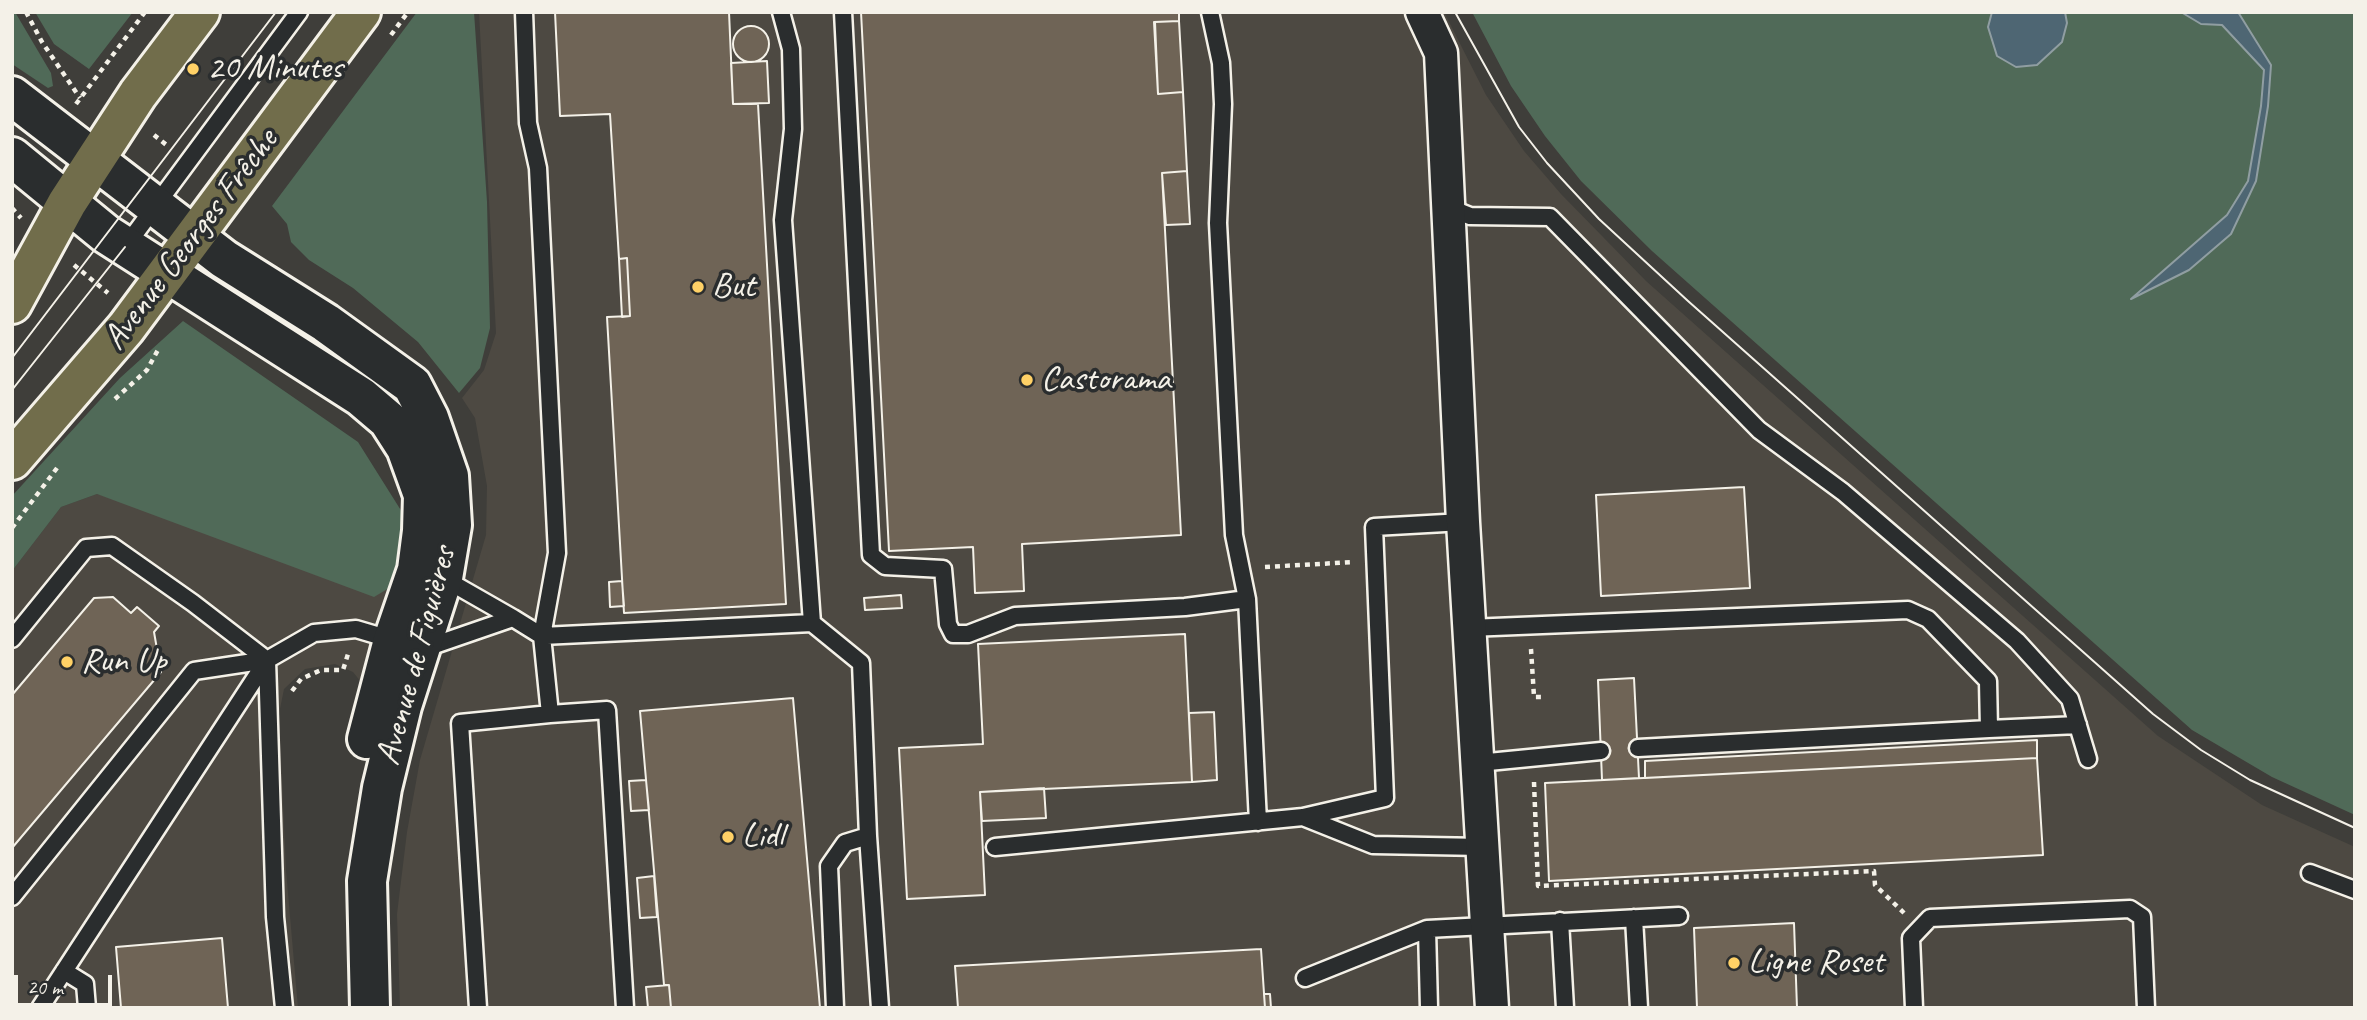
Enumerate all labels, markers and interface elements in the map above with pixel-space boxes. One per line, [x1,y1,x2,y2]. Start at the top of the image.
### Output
place label: 20 Minutes [207,48,343,90]
marker: 20 Minutes [185,61,201,77]
street label: Avenue Georges Frêche [94,121,288,359]
place label: But [712,266,755,308]
marker: But [690,279,706,295]
place label: Castorama [1041,359,1171,401]
marker: Castorama [1019,372,1035,388]
street label: Avenue de Figuières [368,542,466,770]
place label: Run Up [81,641,166,683]
marker: Run Up [59,654,75,670]
place label: Lidl [742,816,783,858]
marker: Lidl [720,829,736,845]
place label: Ligne Roset [1748,942,1884,984]
marker: Ligne Roset [1726,955,1742,971]
scale bar [18,960,116,1004]
text: 20 m [27,974,63,1000]

